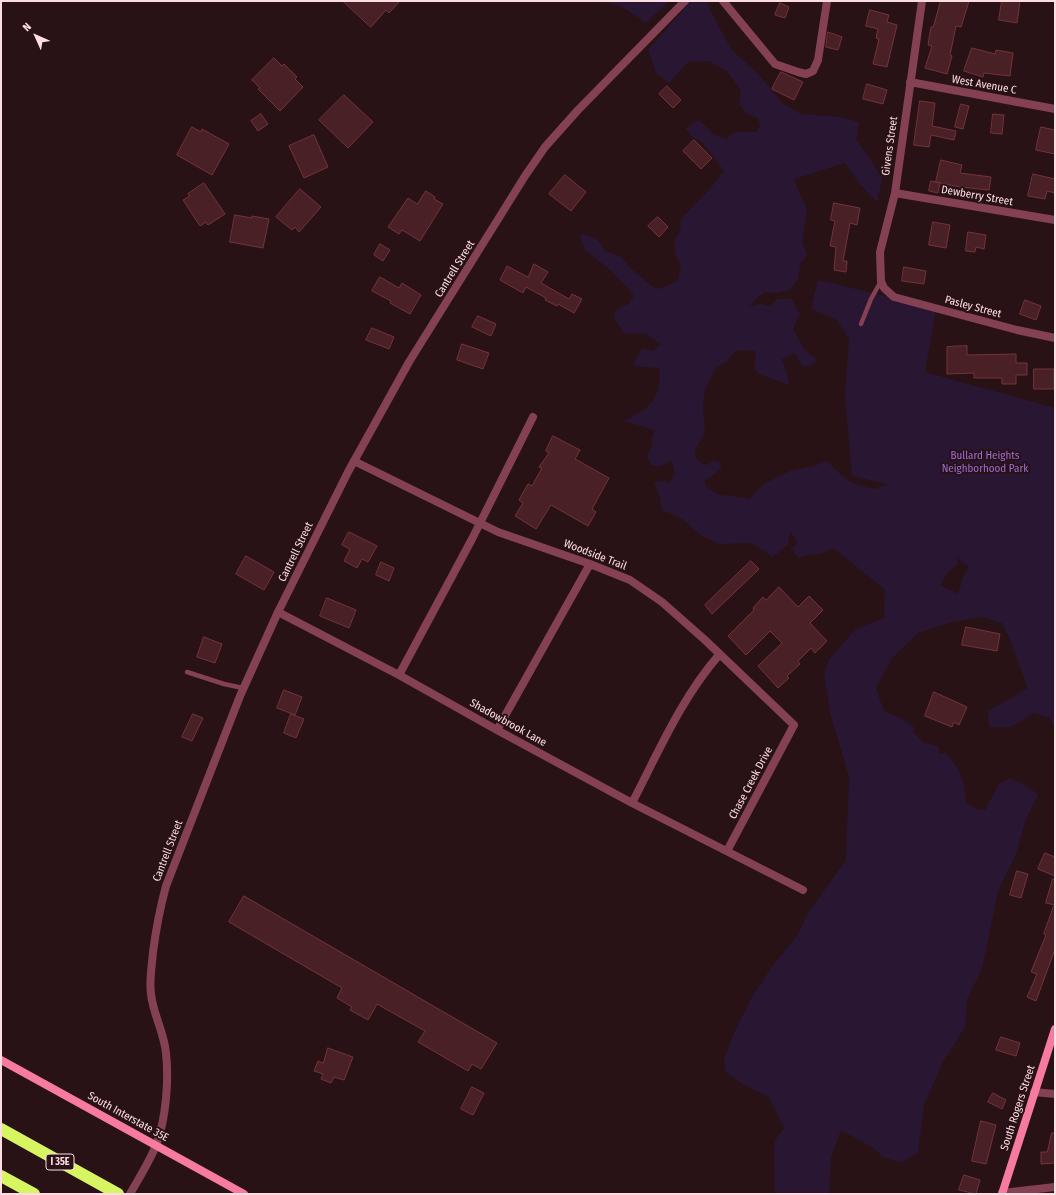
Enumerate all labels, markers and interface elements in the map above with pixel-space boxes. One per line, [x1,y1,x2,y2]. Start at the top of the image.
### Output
north arrow [16,16,56,56]
text: N [20,20,34,34]
street label: West Avenue C [951,73,1017,97]
street label: Givens Street [879,116,901,176]
street label: Dewberry Street [940,183,1014,209]
street label: Cantrell Street [432,238,478,300]
street label: Pasley Street [943,293,1003,321]
park label: Bullard Heights Neighborhood Park [942,449,1028,475]
street label: Cantrell Street [276,520,316,584]
street label: Woodside Trail [562,537,628,573]
street label: Shadowbrook Lane [467,696,549,750]
street label: Chase Creek Drive [726,745,776,821]
street label: Cantrell Street [150,818,186,884]
street label: South Rogers Street [998,1064,1038,1152]
street label: South Interstate 35E [85,1089,171,1145]
road number: I 35E [46,1154,74,1170]

